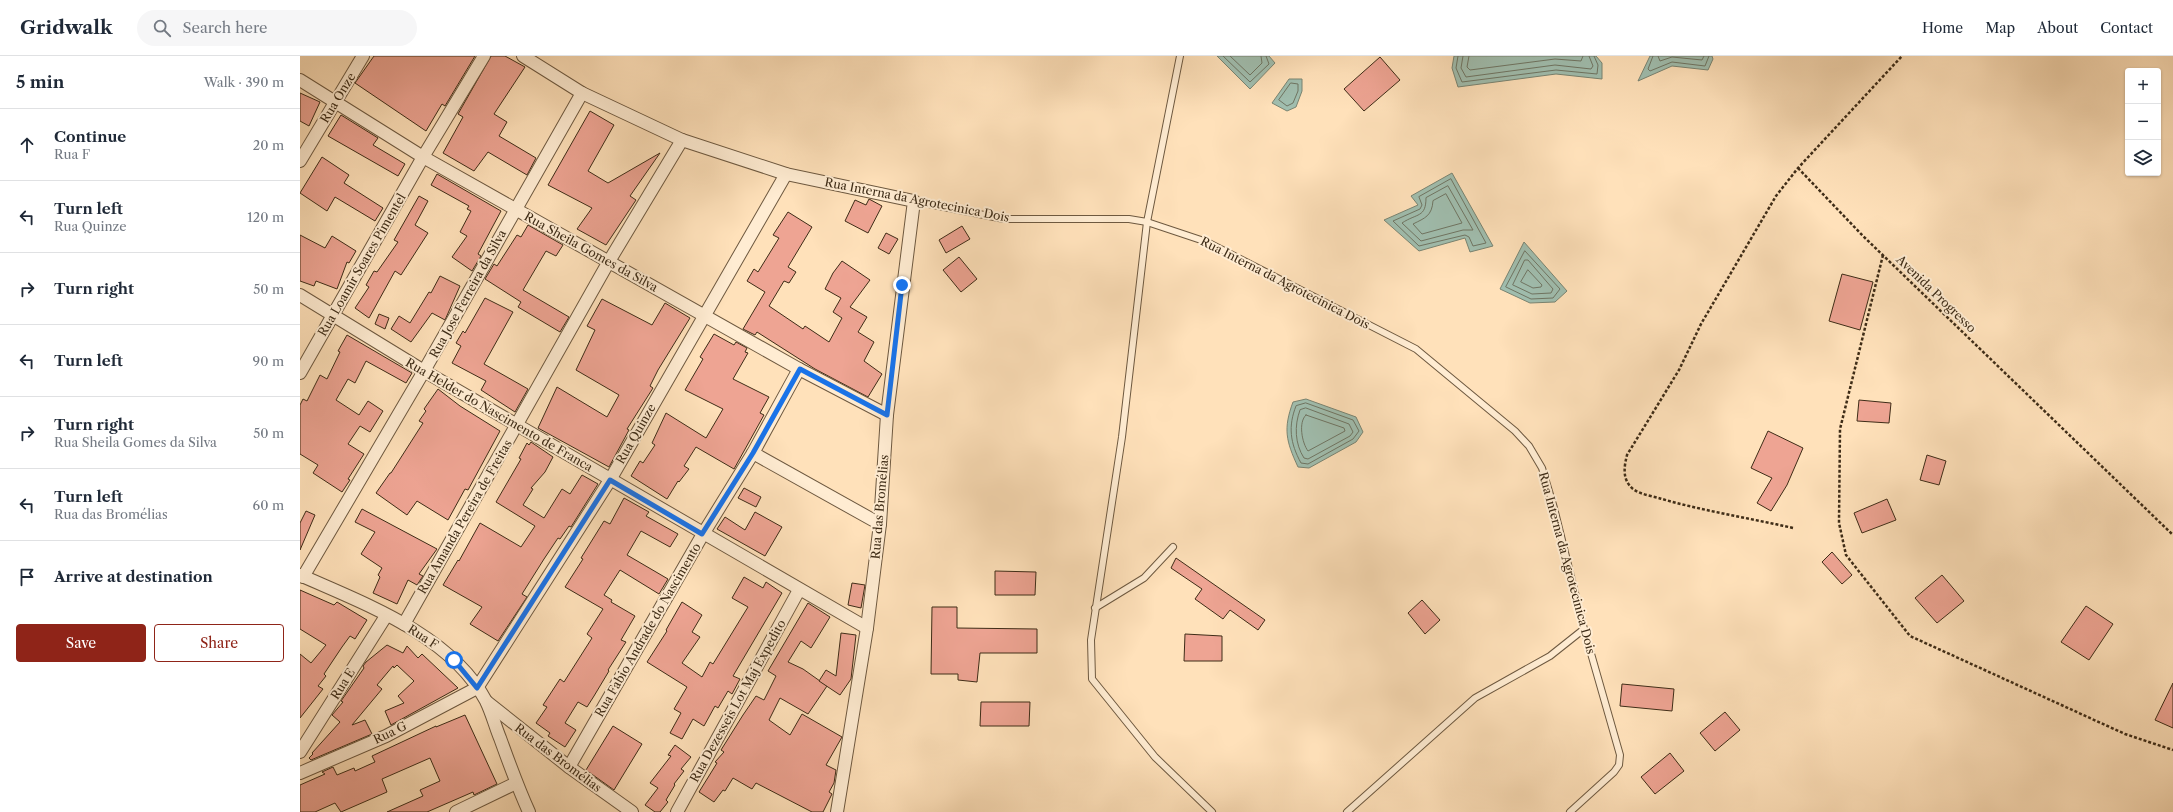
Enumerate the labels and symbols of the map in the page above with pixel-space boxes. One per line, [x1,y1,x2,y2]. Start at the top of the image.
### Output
street label: Rua Onze [317,70,359,126]
street label: Rua Interna da Agrotecinica Dois [823,174,1011,225]
street label: Rua Loamir Soares Pimentel [314,190,409,339]
street label: Rua Sheila Gomes da Silva [522,209,661,295]
street label: Rua Jose Ferreira da Silva [426,226,509,361]
street label: Rua Interna da Agrotecinica Dois [1198,233,1372,332]
street label: Avenida Progresso [1893,251,1979,335]
route end [893,276,911,294]
street label: Rua Helder do Nascimento de Franca [403,355,596,475]
street label: Rua Quinze [612,401,659,467]
street label: Rua Amanda Pereira de Freitas [414,437,515,597]
street label: Rua das Bromélias [867,454,892,560]
street label: Rua Interna da Agrotecinica Dois [1536,470,1599,656]
street label: Rua Fabio Andrade do Nascimento [591,540,704,719]
street label: Rua Dezesseis Lot Maj Expedito [686,617,789,785]
street label: Rua F [405,621,442,652]
route start [445,651,463,669]
street label: Rua E [327,665,358,702]
street label: Rua G [371,718,409,747]
street label: Rua das Bromélias [512,720,605,795]

